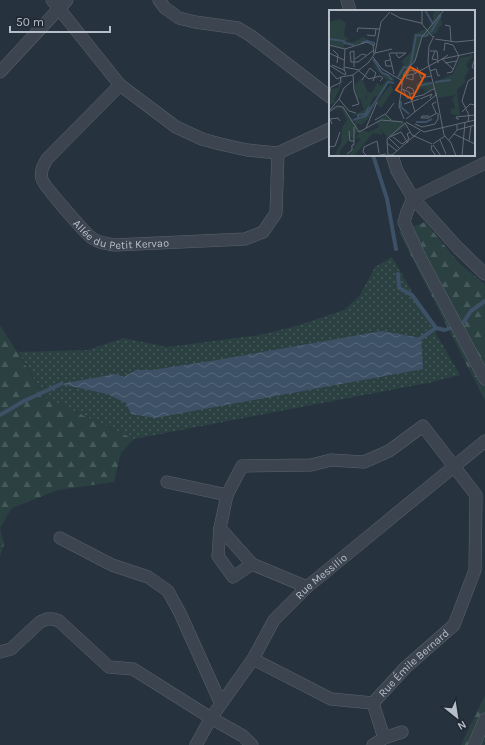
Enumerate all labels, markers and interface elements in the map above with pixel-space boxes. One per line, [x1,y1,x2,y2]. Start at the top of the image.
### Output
scale bar [10,8,110,34]
inset map [329,10,475,156]
text: 50 m [16,15,44,29]
street label: Allée du Petit Kervao [70,217,169,252]
street label: Rue Messilio [293,551,350,602]
street label: Rue Émile Bernard [376,627,452,700]
north arrow [437,697,477,737]
text: N [455,718,468,733]

